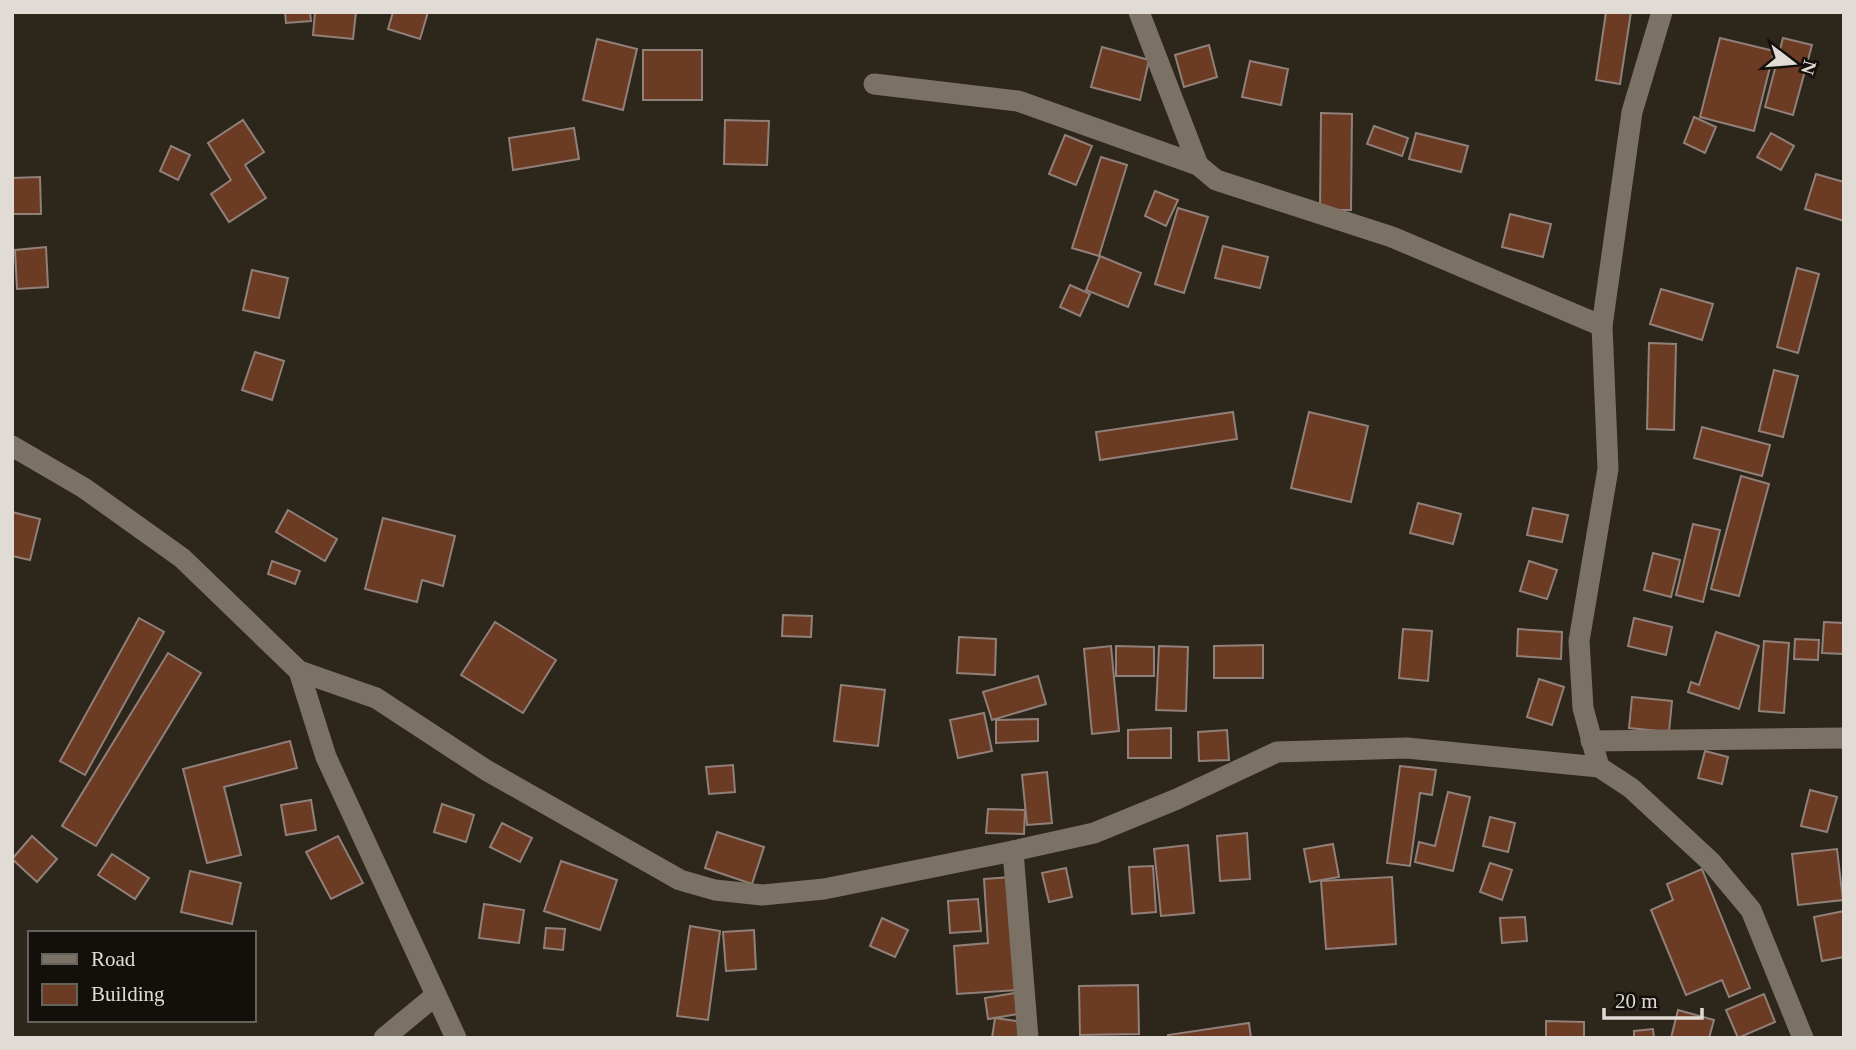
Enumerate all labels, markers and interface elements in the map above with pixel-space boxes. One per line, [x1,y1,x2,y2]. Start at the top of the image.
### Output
north arrow [1758,28,1828,98]
text: N [1797,58,1821,77]
legend [28,931,256,1022]
text: Road [91,947,136,971]
scale bar [1604,976,1702,1020]
text: Building [91,982,165,1006]
text: 20 m [1615,989,1658,1013]

